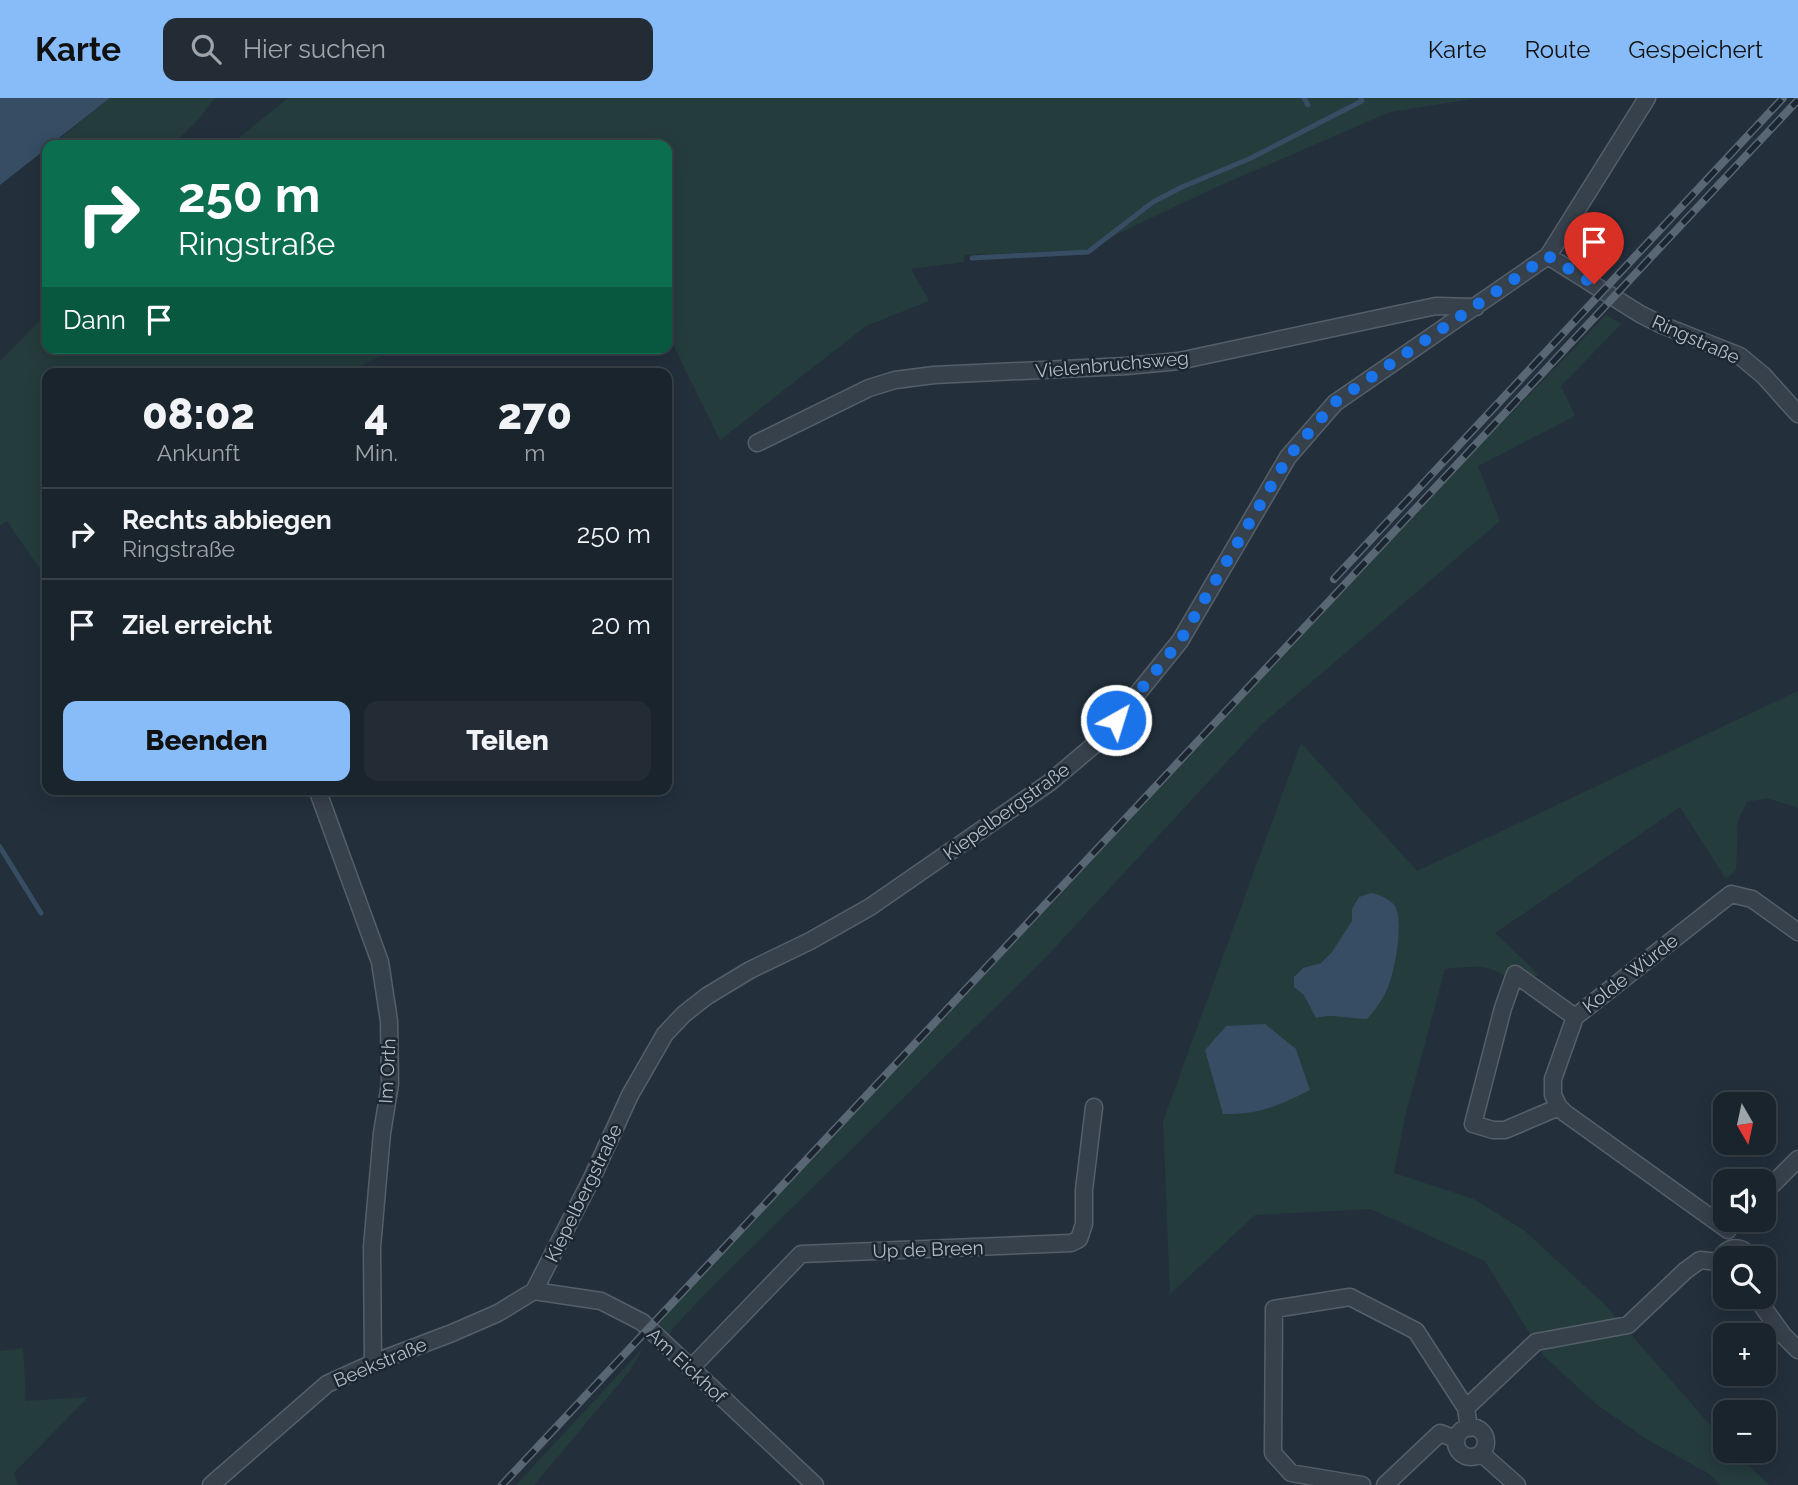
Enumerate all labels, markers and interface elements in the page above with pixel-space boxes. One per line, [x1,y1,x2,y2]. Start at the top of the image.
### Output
search box [163,18,653,81]
text: Karte [35,30,121,69]
icon: search [187,30,225,68]
text: Hier suchen [243,34,386,64]
text: Karte [1428,35,1487,64]
text: Route [1525,35,1590,64]
text: Gespeichert [1628,35,1763,64]
text: 250 m [178,166,320,223]
icon: right [63,168,154,259]
pin [1564,212,1624,284]
icon: arrive [1575,223,1613,261]
text: Ringstraße [178,225,335,262]
icon: arrive [140,301,178,339]
text: Dann [63,305,126,335]
street label: Ringstraße [1649,310,1743,368]
street label: Vielenbruchsweg [1034,346,1190,382]
text: 08:02 [142,390,255,439]
text: 4 [364,390,388,439]
text: 270 [498,390,572,439]
text: Ankunft [157,439,240,466]
text: Min. [355,439,398,466]
text: m [524,439,545,466]
text: Rechts abbiegen [122,505,332,535]
icon: right [63,515,101,553]
text: 250 m [577,519,651,549]
text: Ringstraße [122,535,235,562]
icon: arrive [63,606,101,644]
text: Ziel erreicht [122,610,272,640]
text: 20 m [591,610,651,640]
position arrow [1079,683,1153,757]
button: Beenden [63,701,350,781]
button: Teilen [364,701,651,781]
street label: Kiepelbergstraße [939,758,1073,864]
street label: Kolde Würde [1578,929,1682,1017]
street label: Im Orth [374,1038,400,1104]
north arrow [1713,1092,1776,1155]
map controls [1713,1092,1776,1463]
street label: Kiepelbergstraße [540,1120,626,1266]
button: sound [1713,1169,1776,1232]
street label: Up de Breen [872,1236,984,1262]
button: search [1713,1246,1776,1309]
street label: Am Eickhof [643,1323,732,1408]
button: + [1713,1323,1776,1386]
street label: Beekstraße [330,1332,430,1392]
button: − [1713,1400,1776,1463]

